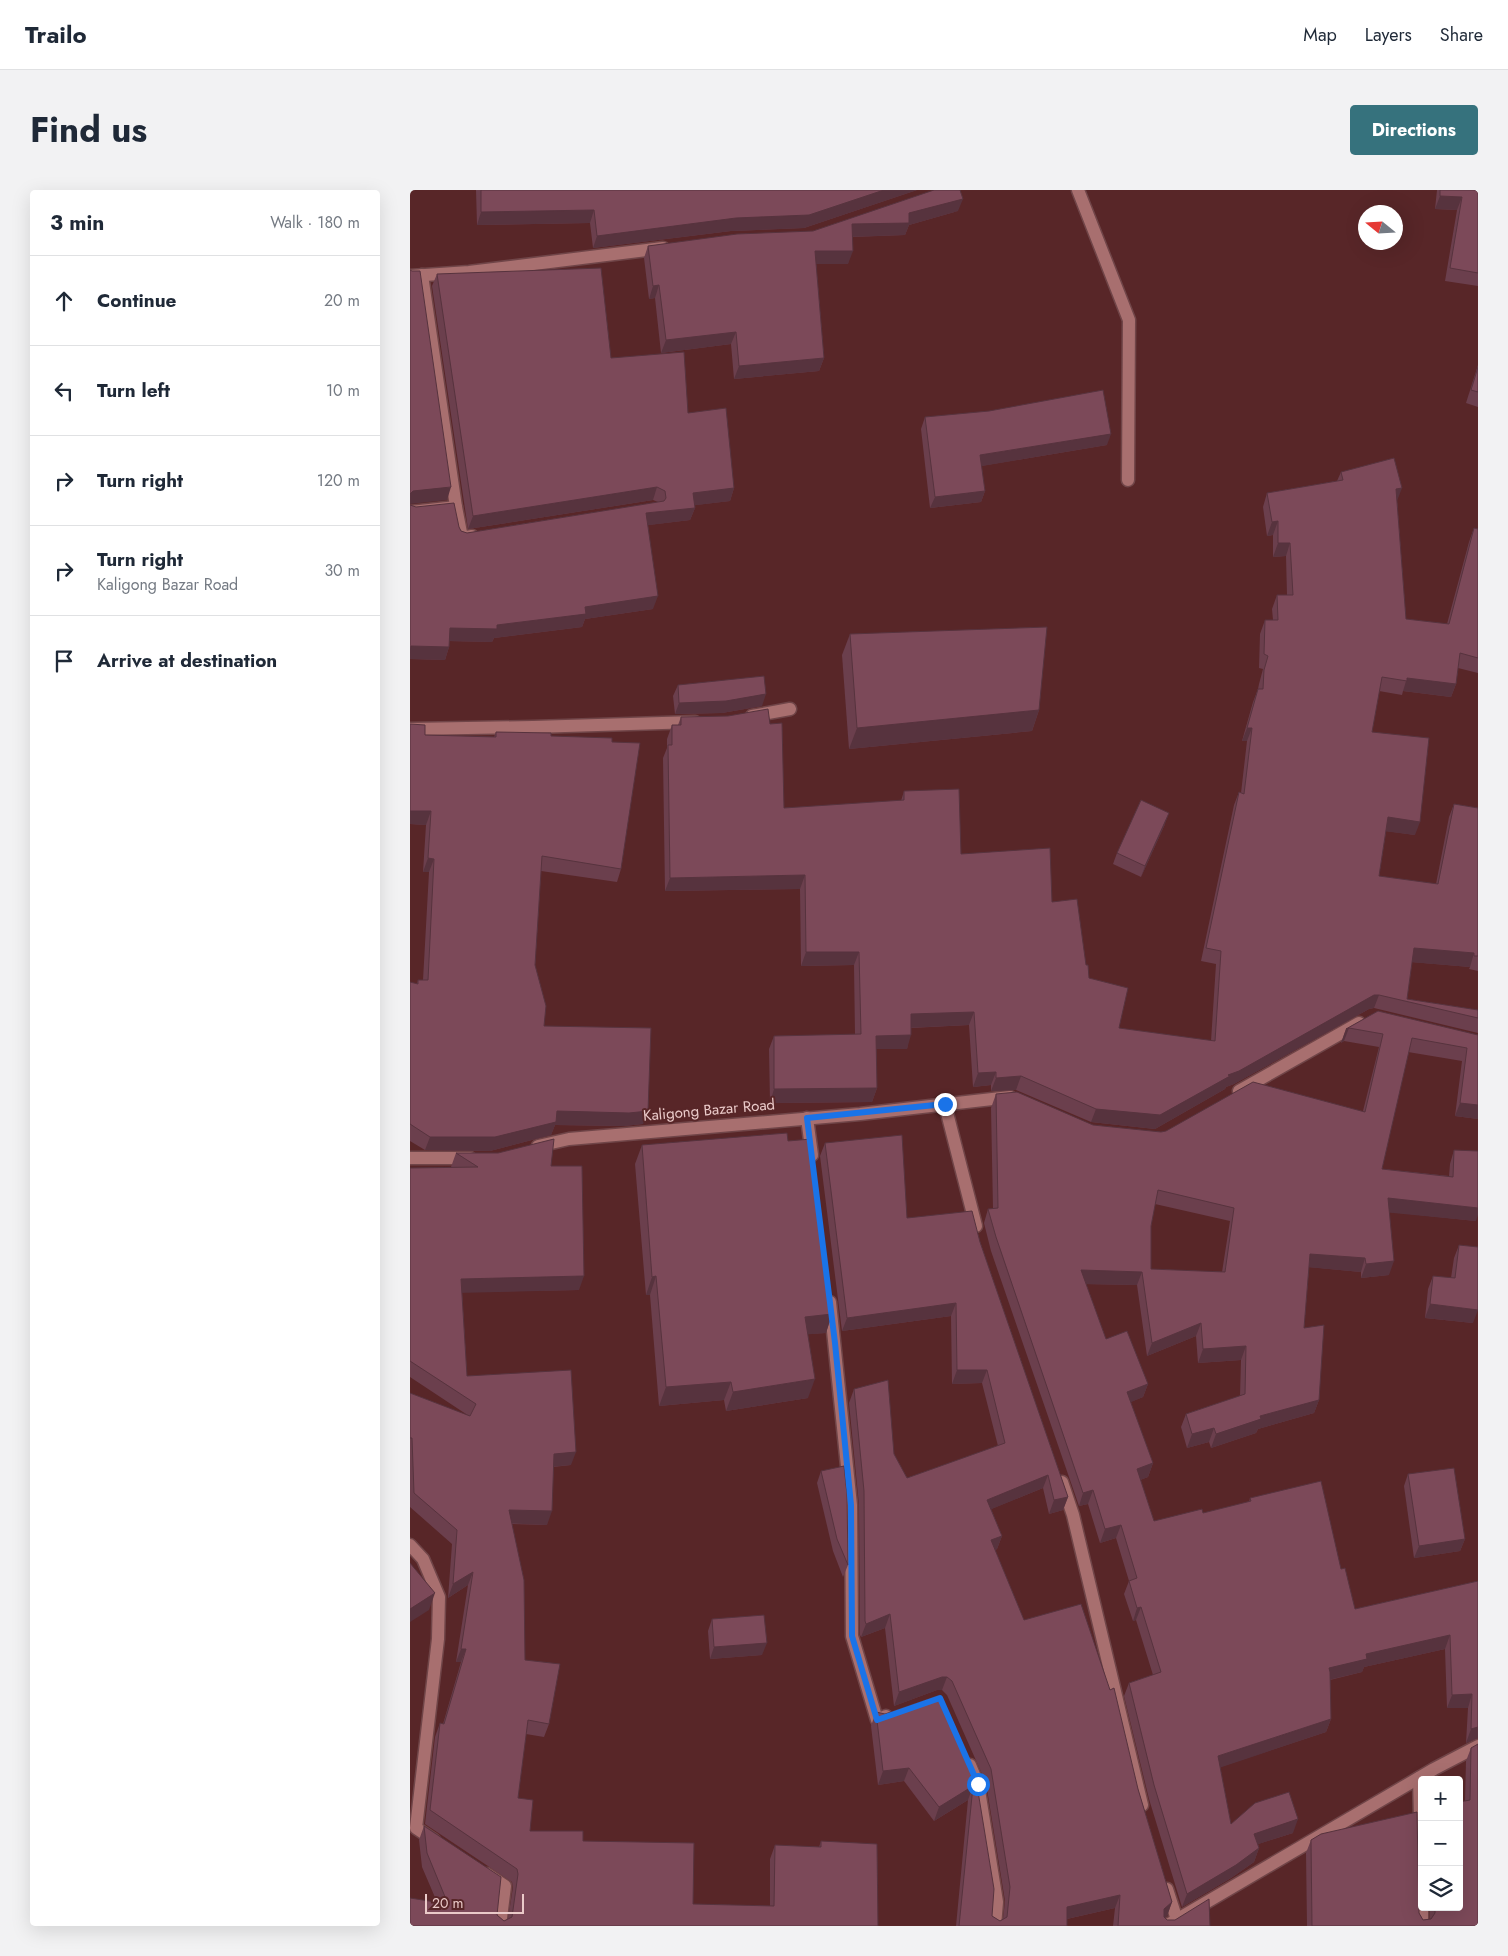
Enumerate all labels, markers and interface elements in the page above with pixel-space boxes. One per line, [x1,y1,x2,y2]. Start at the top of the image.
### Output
text: Trailo [25,17,87,52]
text: Map [1303,22,1337,48]
text: Layers [1365,22,1412,48]
text: Share [1440,22,1483,48]
text: Find us [30,105,147,155]
button: Directions [1350,105,1478,155]
north arrow [1358,205,1403,250]
text: 3 min [50,208,104,238]
text: Walk · 180 m [270,211,360,234]
icon: ahead [50,287,78,315]
text: Continue [97,287,176,314]
text: 20 m [324,289,360,312]
icon: left [50,377,78,405]
text: Turn left [97,377,170,404]
text: 10 m [326,379,360,402]
icon: right [50,467,78,495]
text: Turn right [97,467,183,494]
text: 120 m [317,469,360,492]
text: Turn right [97,546,183,573]
icon: right [50,557,78,585]
text: 30 m [324,559,360,582]
text: Kaligong Bazar Road [97,573,238,596]
icon: arrive [50,647,78,675]
text: Arrive at destination [97,647,277,674]
street label: Kaligong Bazar Road [642,1093,776,1127]
route end [934,1093,957,1116]
route start [967,1773,990,1796]
map controls [1418,1776,1463,1911]
button: + [1418,1776,1463,1821]
button: − [1418,1821,1463,1866]
button: layers [1418,1866,1463,1911]
scale bar [425,1891,524,1914]
text: 20 m [432,1893,464,1913]

